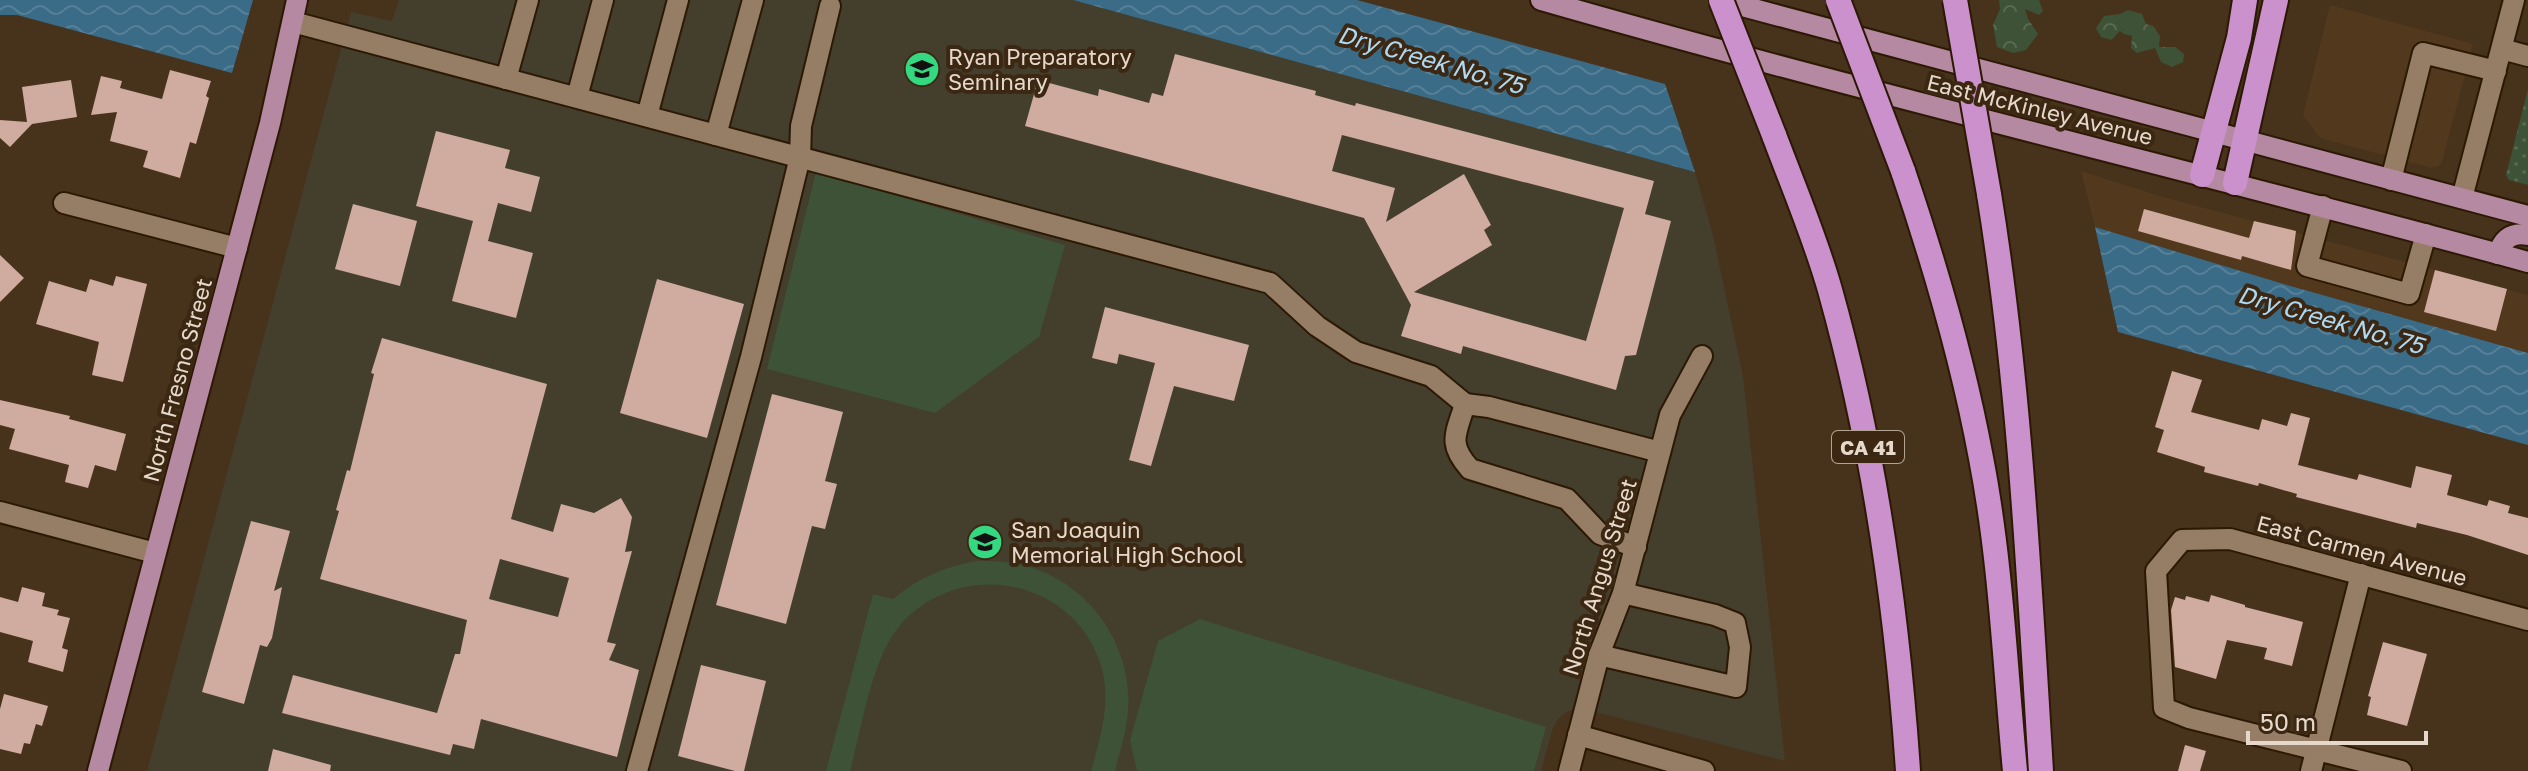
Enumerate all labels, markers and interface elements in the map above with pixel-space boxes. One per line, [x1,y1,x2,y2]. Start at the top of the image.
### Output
water label: Dry Creek No. 75 [1335,19,1529,101]
place label: Ryan Preparatory Seminary [948,43,1132,95]
school or university icon: Ryan Preparatory Seminary [903,50,941,88]
street label: East McKinley Avenue [1924,68,2156,150]
street label: North Fresno Street [137,275,217,485]
water label: Dry Creek No. 75 [2235,279,2429,361]
road number: CA 41 [1832,431,1904,463]
street label: North Angus Street [1556,475,1642,679]
street label: East Carmen Avenue [2254,509,2470,591]
place label: San Joaquin Memorial High School [1011,516,1243,568]
school or university icon: San Joaquin Memorial High School [966,523,1004,561]
scale bar [2248,695,2426,745]
text: 50 m [2260,707,2316,736]

